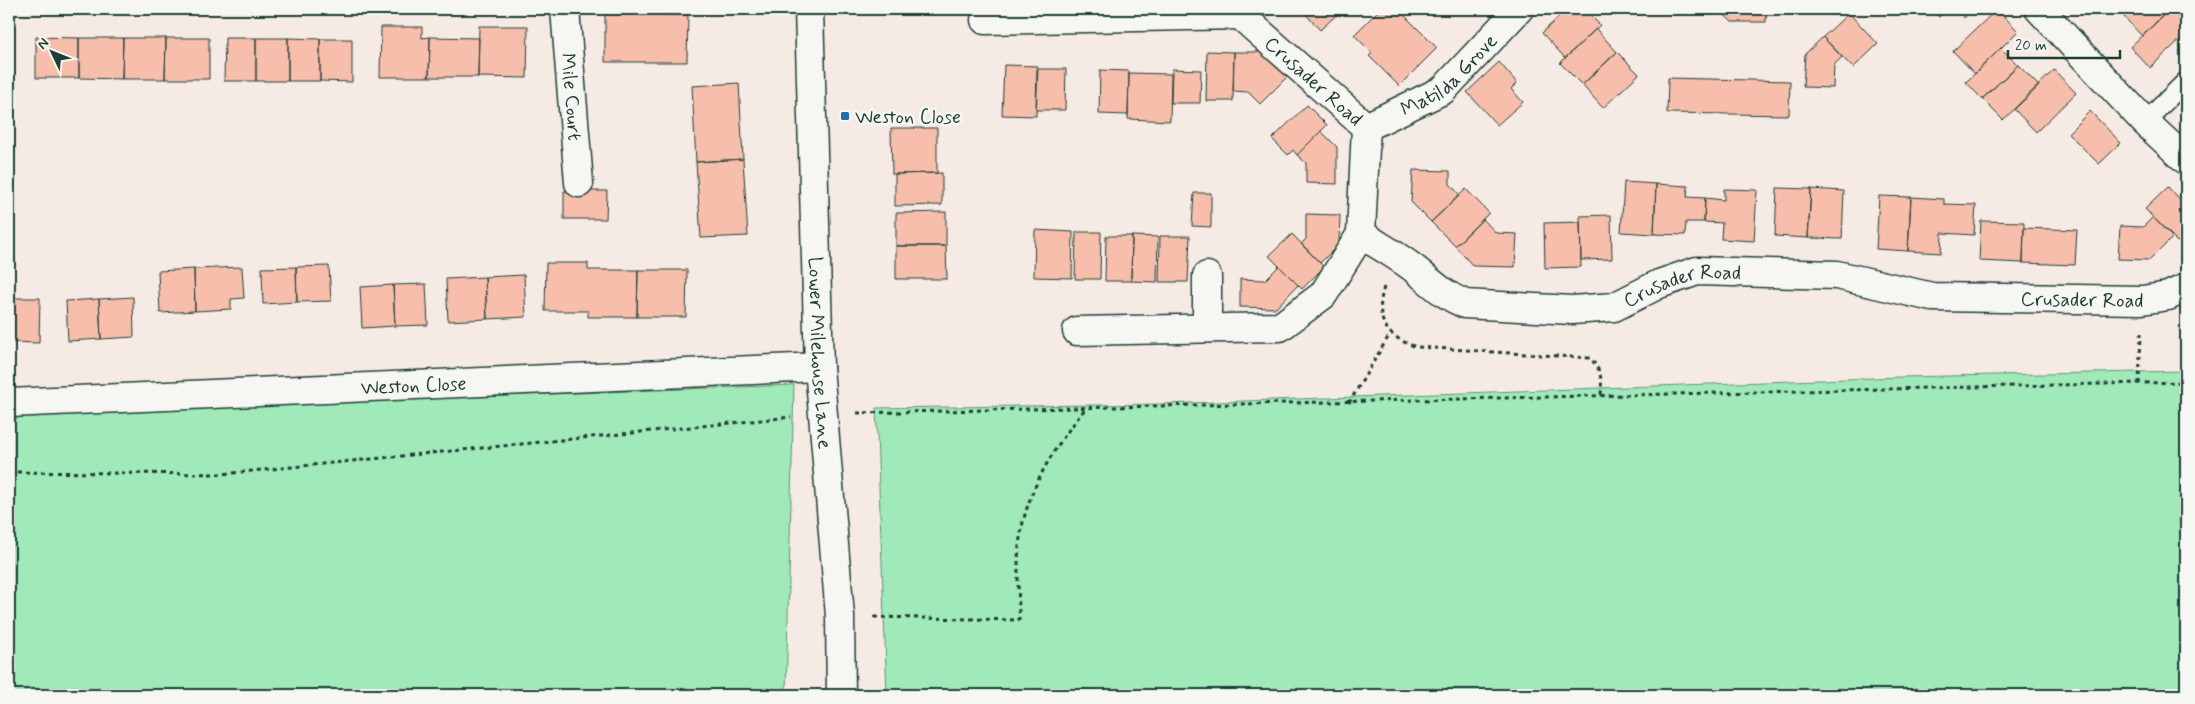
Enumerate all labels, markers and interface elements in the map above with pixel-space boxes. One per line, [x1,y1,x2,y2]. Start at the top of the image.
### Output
north arrow [28,28,78,78]
street label: Matilda Grove [1396,28,1504,123]
scale bar [2008,28,2120,60]
street label: Crusader Road [1258,31,1368,133]
text: N [33,34,53,53]
text: 20 m [2015,36,2047,56]
street label: Mile Court [554,52,588,142]
place label: Weston Close [855,104,961,131]
marker: Weston Close [839,110,851,122]
street label: Lower Milehouse Lane [801,256,838,450]
street label: Crusader Road [1619,259,1742,315]
street label: Crusader Road [2020,286,2144,315]
street label: Weston Close [360,371,467,402]

